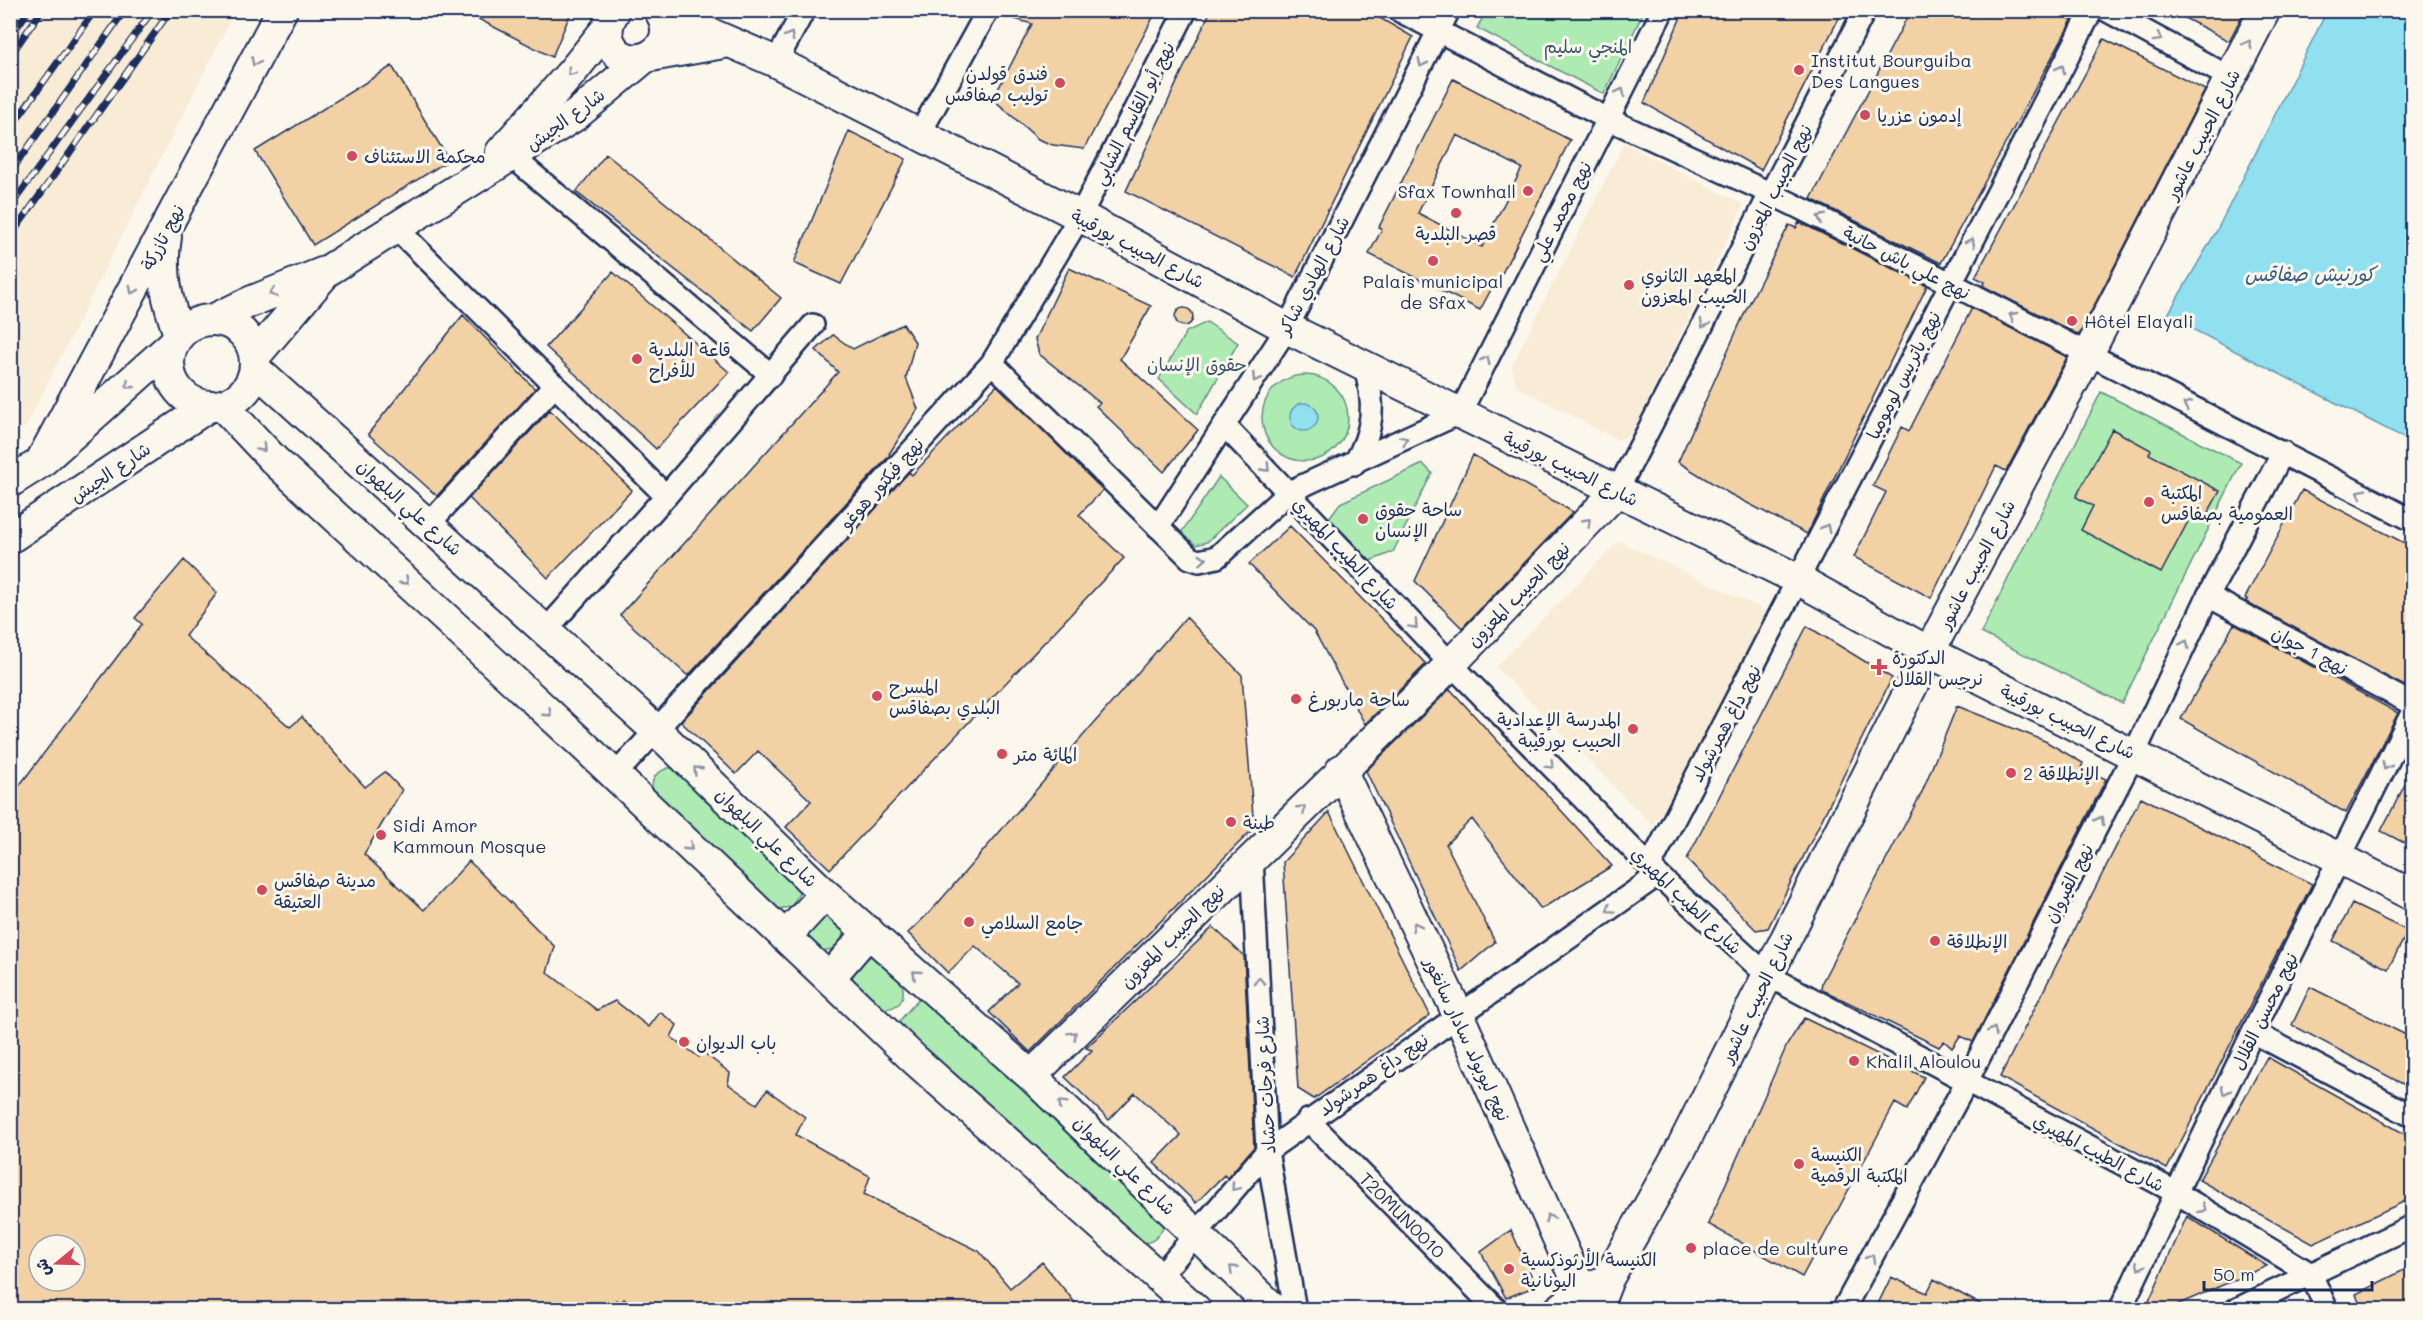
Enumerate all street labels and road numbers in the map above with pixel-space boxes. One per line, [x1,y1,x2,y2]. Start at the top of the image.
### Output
street label: نهج أبو القاسم الشابي [1087,37,1184,191]
street label: شارع الحبيب عاشور [2158,65,2246,205]
street label: شارع الجيش [521,82,610,157]
street label: نهج الحبيب المعزون [1733,120,1818,255]
street label: نهج محمد علي [1525,157,1601,268]
street label: نهج تازركة [135,200,190,275]
street label: شارع الحبيب بورقيبة [1067,203,1209,294]
street label: شارع الهادي شاكر [1271,211,1356,341]
street label: نهج علي باش حانبة [1837,220,1975,309]
street label: نهج باتريس لومومبا [1860,307,1947,444]
street label: شارع الحبيب بورقيبة [1499,425,1643,512]
street label: نهج فيكتور هوغو [833,432,929,536]
street label: شارع الجيش [65,436,155,509]
street label: شارع علي البلهوان [349,453,468,564]
street label: شارع الطيب المهيري [1286,492,1404,616]
street label: شارع الحبيب عاشور [1931,495,2021,635]
street label: نهج الحبيب المعزون [1461,536,1575,653]
street label: نهج 1 جوان [2267,620,2352,681]
street label: نهج داغ همرشولد [1684,660,1767,786]
street label: شارع الحبيب بورقيبة [1996,678,2140,765]
street label: شارع علي البلهوان [707,782,823,896]
street label: نهج القيروان [2038,839,2099,927]
street label: شارع الطيب المهيري [1625,841,1748,960]
street label: نهج الحبيب المعزون [1115,879,1230,994]
street label: شارع الحبيب عاشور [1713,927,1799,1069]
street label: نهج محسن القلال [2225,948,2304,1074]
street label: نهج ليوبولد سادار سانغور [1418,951,1517,1125]
street label: شارع فرحات حشاد [1249,1015,1282,1155]
street label: نهج داغ همرشولد [1313,1027,1433,1122]
street label: شارع الطيب المهيري [2028,1107,2169,1198]
street label: شارع علي البلهوان [1065,1110,1181,1224]
street label: T20MUN0010 [1354,1167,1451,1263]

